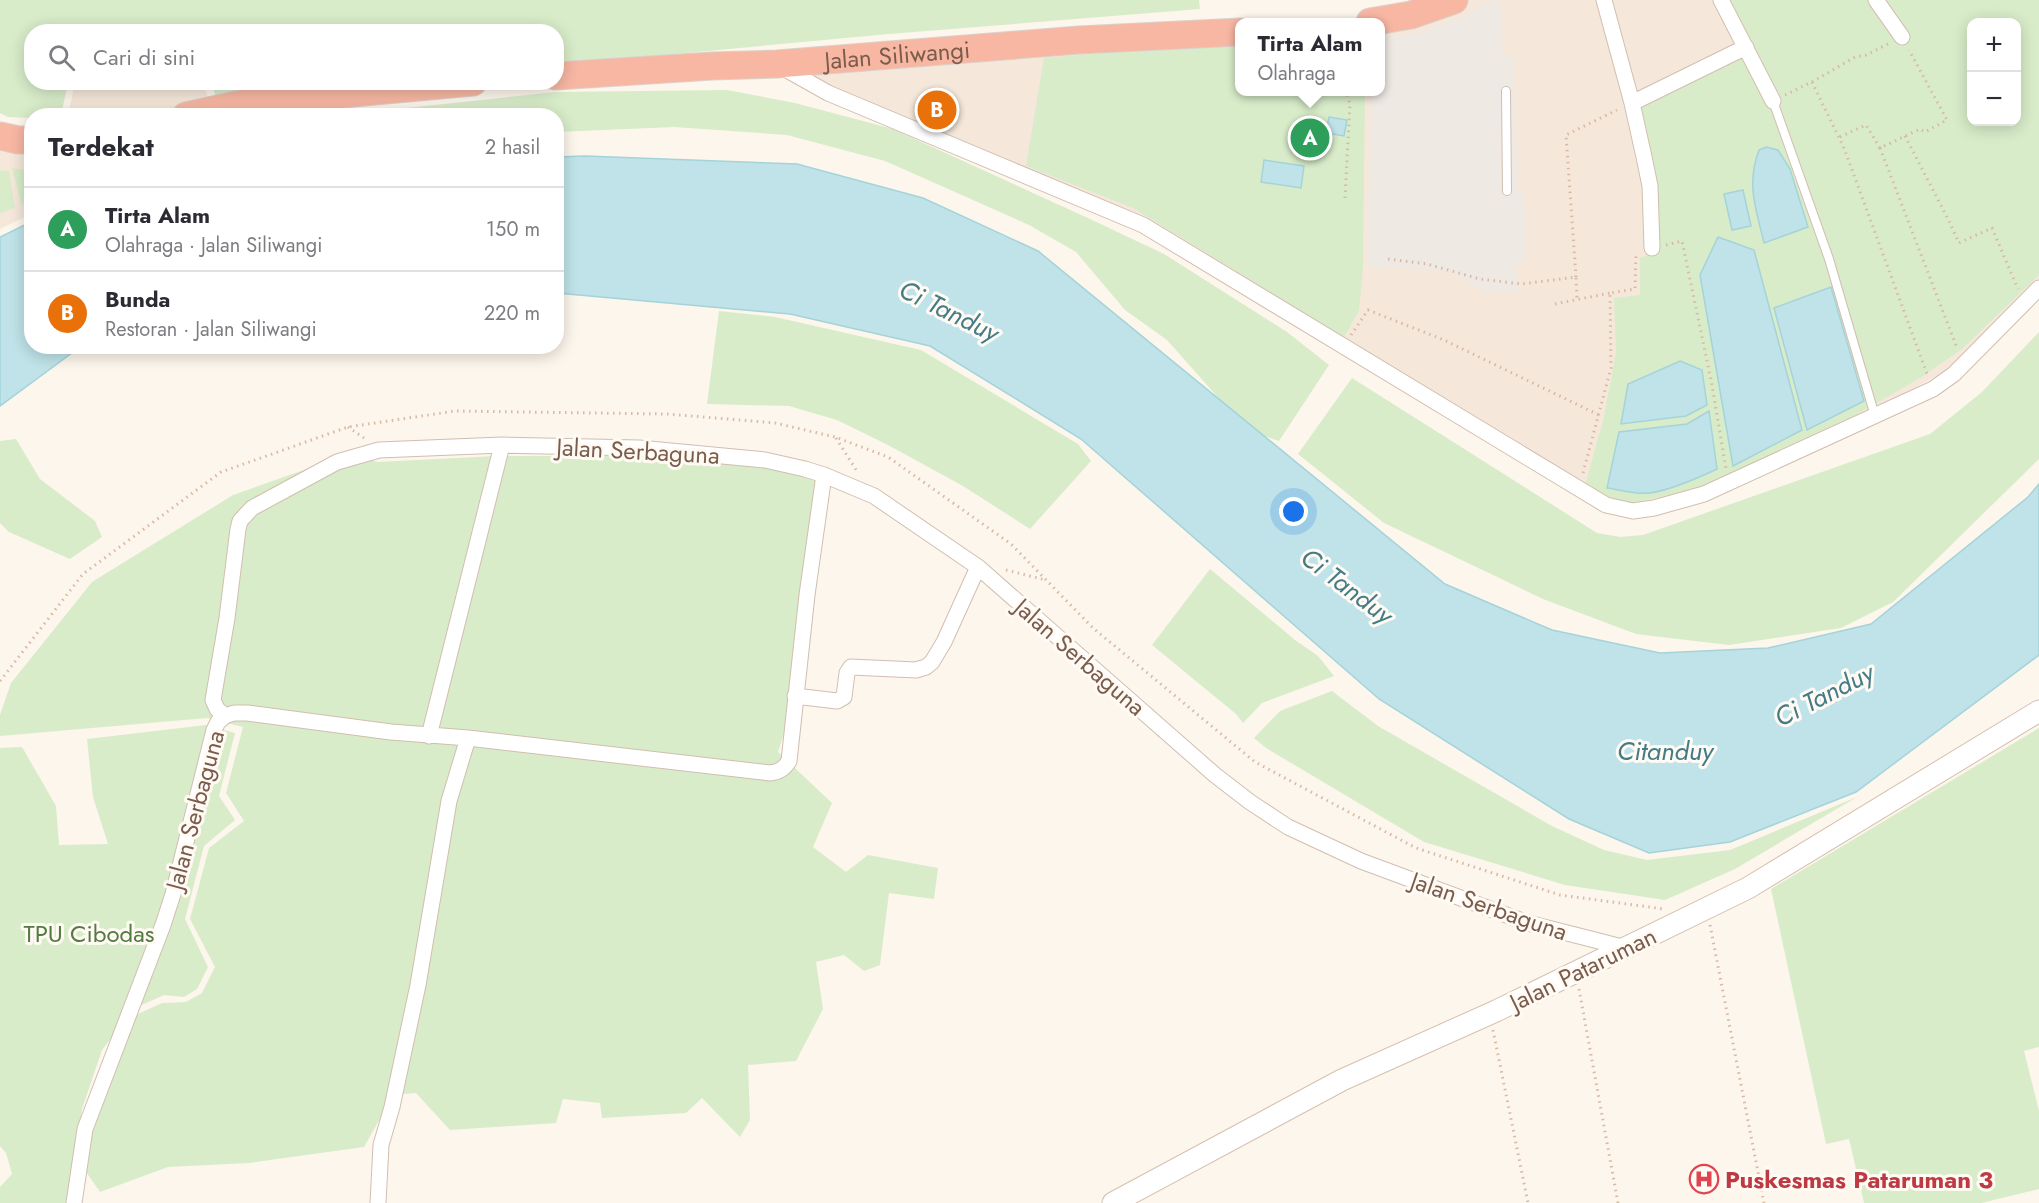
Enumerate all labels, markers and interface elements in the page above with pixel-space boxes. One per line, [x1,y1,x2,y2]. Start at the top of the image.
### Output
popup [1235,18,1385,96]
map controls [1967,18,2021,126]
button: + [1967,18,2021,72]
search box [24,24,564,90]
text: Tirta Alam [1258,27,1362,59]
street label: Jalan Siliwangi [820,31,971,78]
icon: search [45,41,78,74]
text: Cari di sini [93,41,195,73]
text: Olahraga [1258,59,1336,88]
button: − [1967,72,2021,126]
pin: B [918,88,956,132]
pin: A [1290,116,1330,160]
text: Terdekat [48,128,154,166]
text: 2 hasil [485,133,540,162]
text: Tirta Alam [105,199,210,231]
text: A [60,215,75,244]
text: 150 m [486,215,540,244]
text: Olahraga · Jalan Siliwangi [105,231,322,260]
water label: Ci Tanduy [893,270,1007,352]
text: Bunda [105,283,170,315]
text: B [61,299,74,328]
text: 220 m [484,299,540,328]
text: Restoran · Jalan Siliwangi [105,315,317,344]
street label: Jalan Serbaguna [552,429,721,473]
your location [1279,497,1308,526]
water label: Ci Tanduy [1293,539,1403,635]
street label: Jalan Serbaguna [1005,588,1153,724]
water label: Ci Tanduy [1768,653,1882,736]
street label: Jalan Serbaguna [156,726,233,896]
water label: Citanduy [1617,732,1715,770]
street label: Jalan Serbaguna [1403,862,1572,949]
park label: TPU Cibodas [24,916,154,951]
street label: Jalan Pataruman [1501,918,1662,1021]
place label: Puskesmas Pataruman 3 [1725,1162,1993,1197]
hospital icon: Puskesmas Pataruman 3 [1688,1163,1720,1195]

